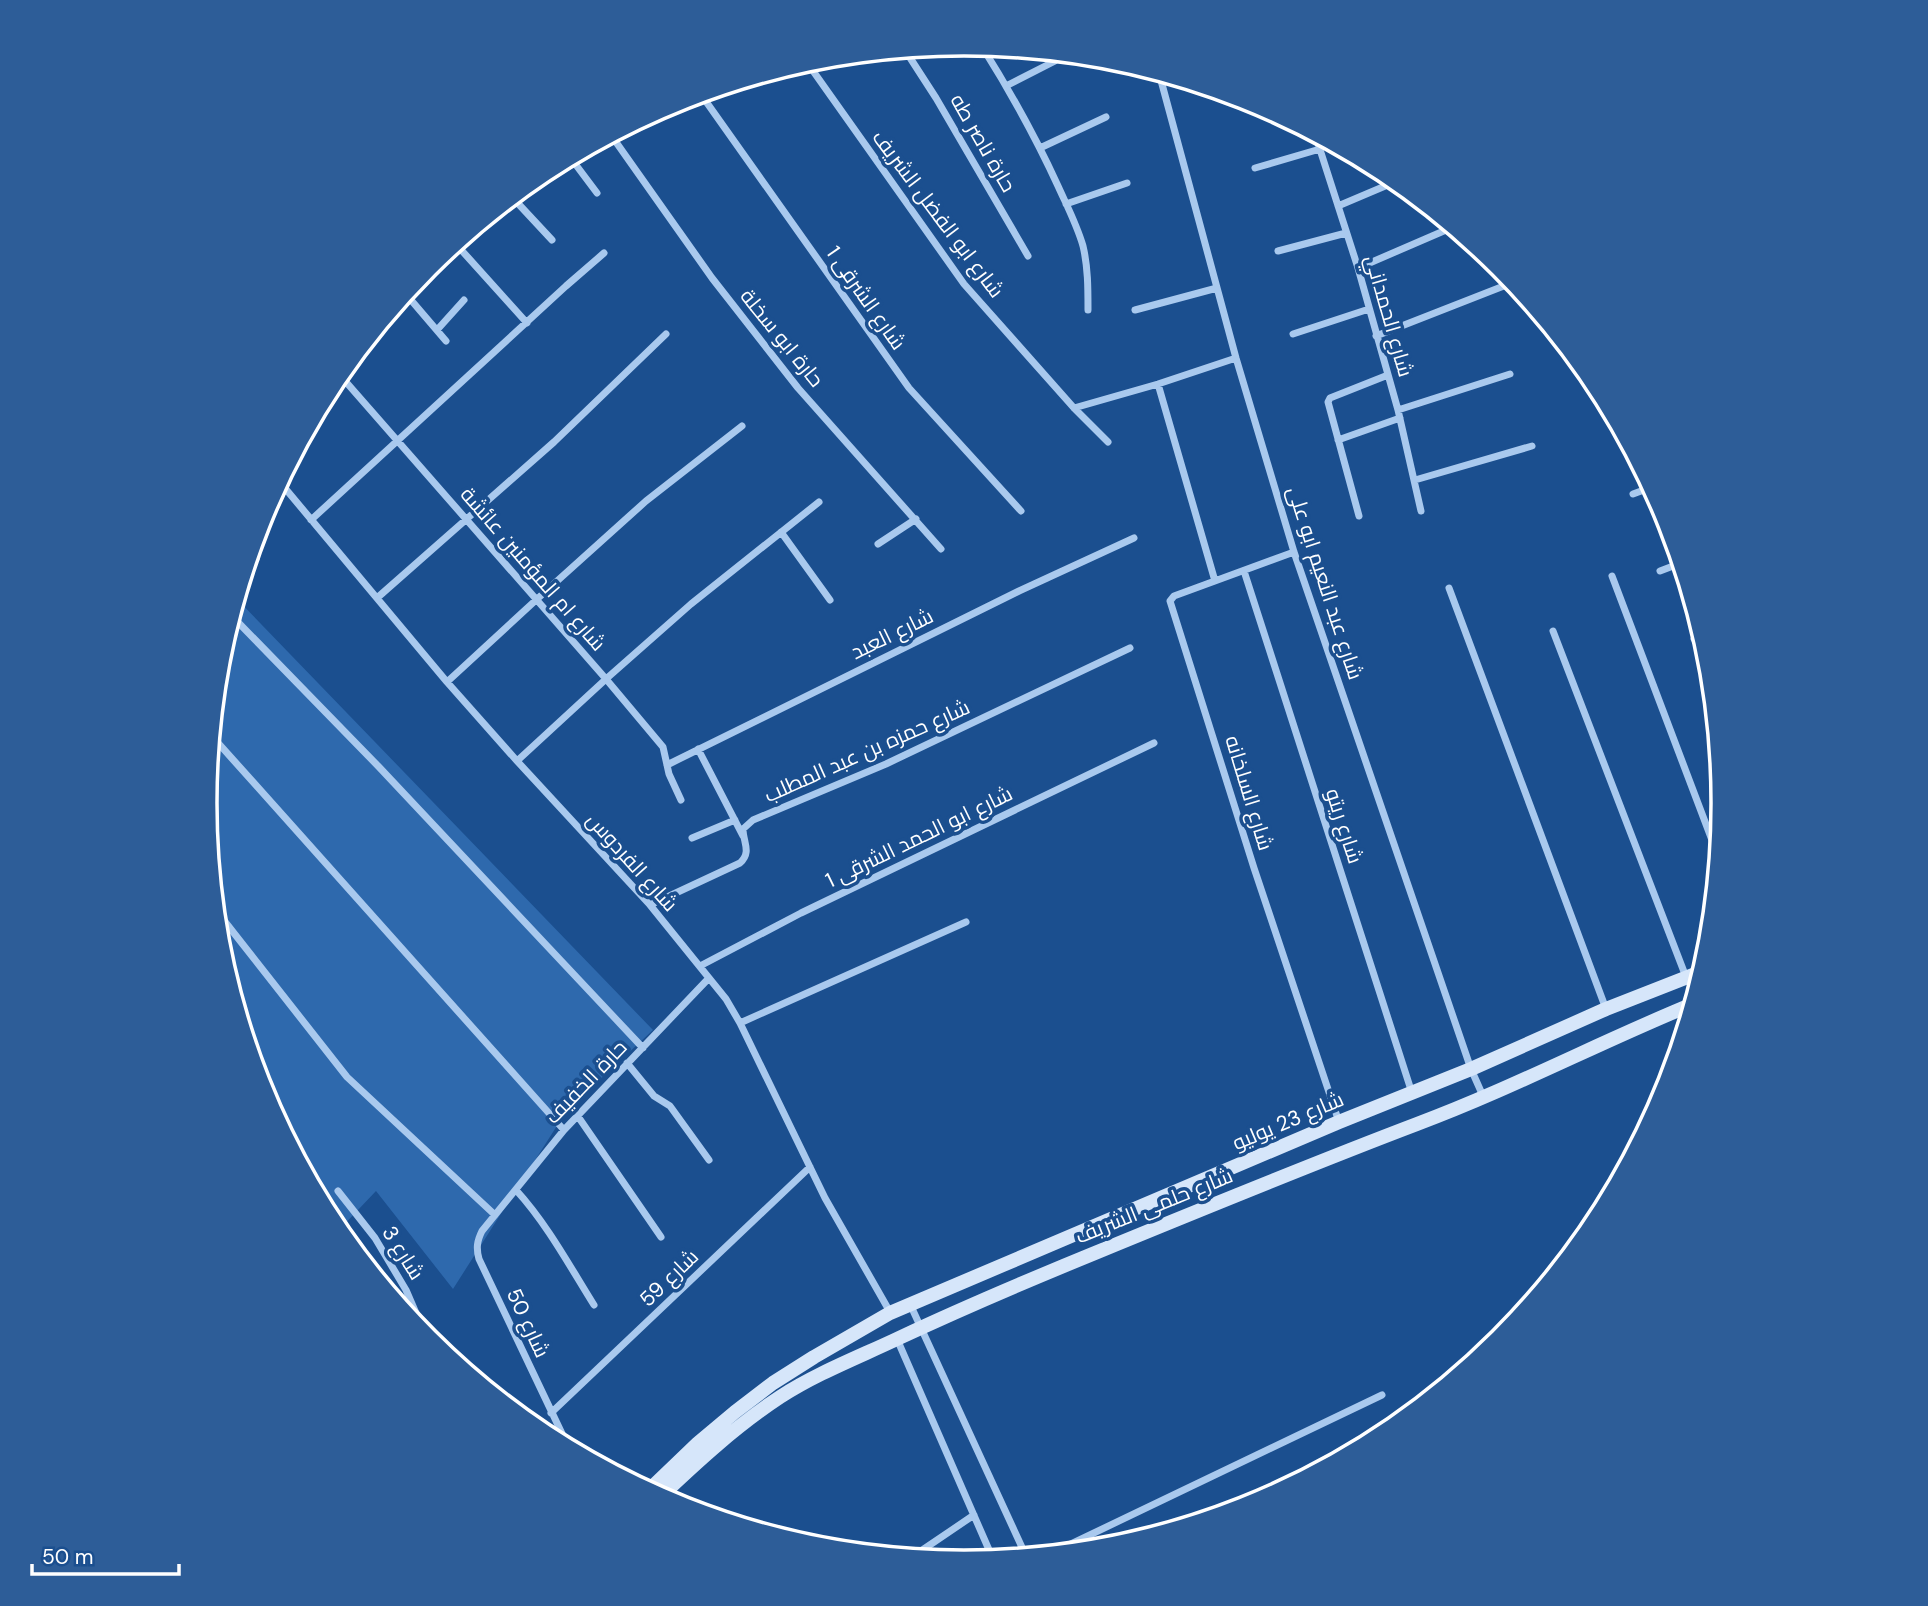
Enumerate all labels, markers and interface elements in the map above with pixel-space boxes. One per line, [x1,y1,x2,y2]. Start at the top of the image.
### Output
street label: حارة ناصر طه [944,89,1022,197]
street label: شارع ابو الفضل الشريف [866,124,1010,304]
street label: شارع الشرقى 1 [820,240,912,356]
street label: شارع الحمداني [1356,252,1420,381]
street label: حارة ابو سخلة [734,283,830,393]
street label: شارع ام المؤمنين عائشة [454,481,612,657]
street label: شارع عبد النعيم ابو على [1281,483,1369,683]
street label: شارع العبد [846,602,938,666]
street label: شارع حمزه بن عبد المطلب [760,693,974,809]
street label: شارع السلخانه [1218,732,1280,854]
street label: شارع ابو الحمد الشرقى 1 [821,779,1017,895]
street label: شارع ريتو [1319,785,1369,867]
street label: شارع الفردوس [580,806,684,918]
street label: حارة الخفيف [539,1034,633,1130]
street label: شارع 23 يوليو [1228,1085,1348,1157]
street label: شارع حلمى الشريف [1071,1162,1237,1250]
street label: شارع 3 [376,1221,430,1285]
street label: شارع 59 [634,1243,704,1313]
street label: شارع 50 [500,1284,556,1362]
scale bar [32,1532,178,1576]
text: 50 m [42,1543,93,1571]

